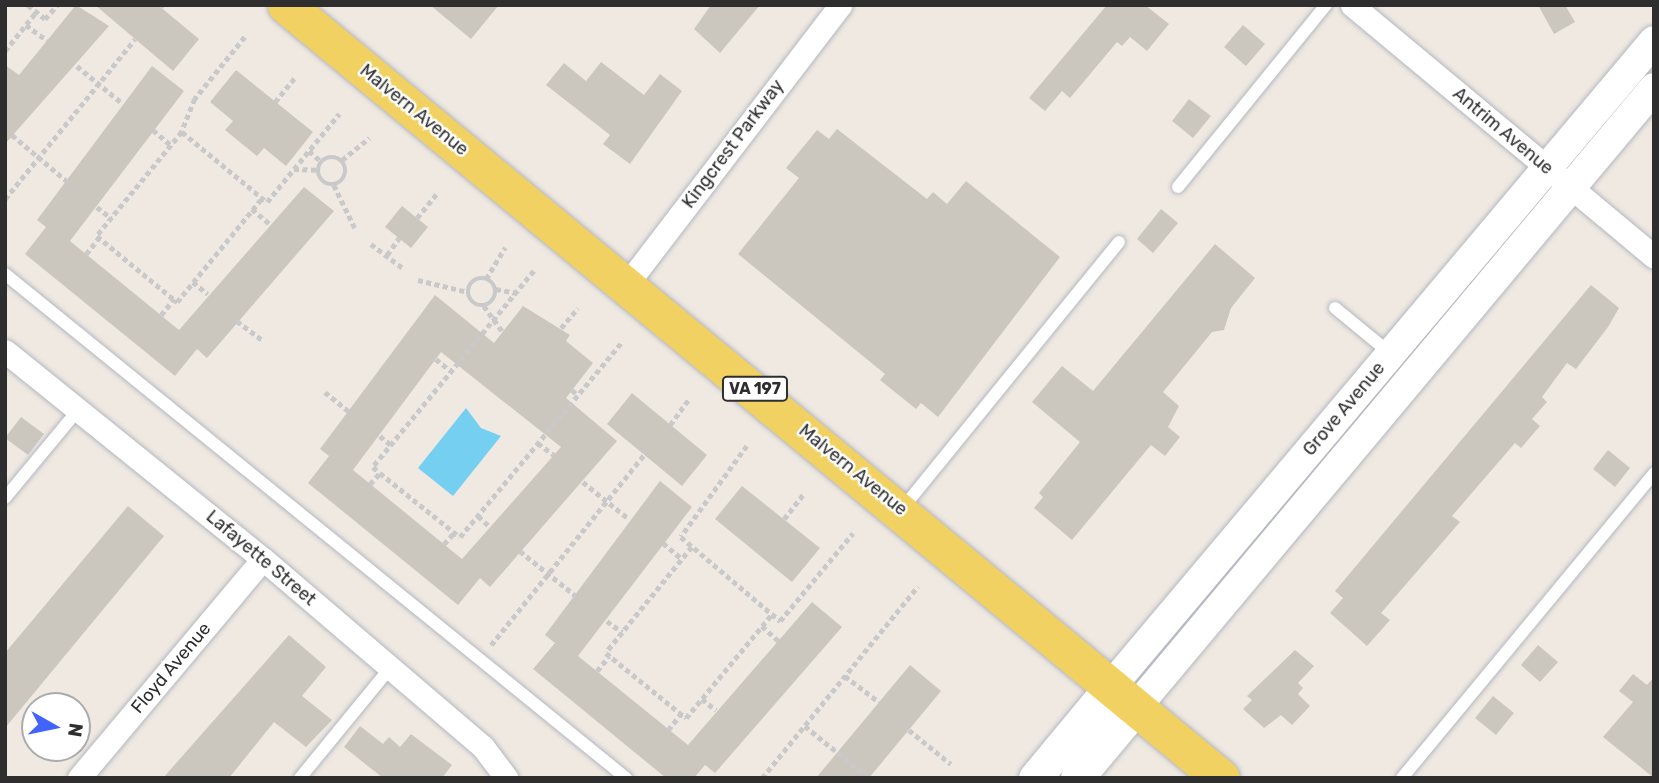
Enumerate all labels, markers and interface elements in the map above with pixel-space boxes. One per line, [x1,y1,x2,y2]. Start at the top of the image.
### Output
street label: Malvern Avenue [355,60,473,160]
street label: Kingcrest Parkway [678,75,788,213]
street label: Antrim Avenue [1448,83,1558,179]
street label: Grove Avenue [1298,358,1390,460]
road number: VA 197 [722,376,788,402]
street label: Malvern Avenue [794,420,912,520]
street label: Lafayette Street [202,506,320,610]
street label: Floyd Avenue [127,618,215,718]
north arrow [21,692,91,762]
text: N [63,721,88,739]

